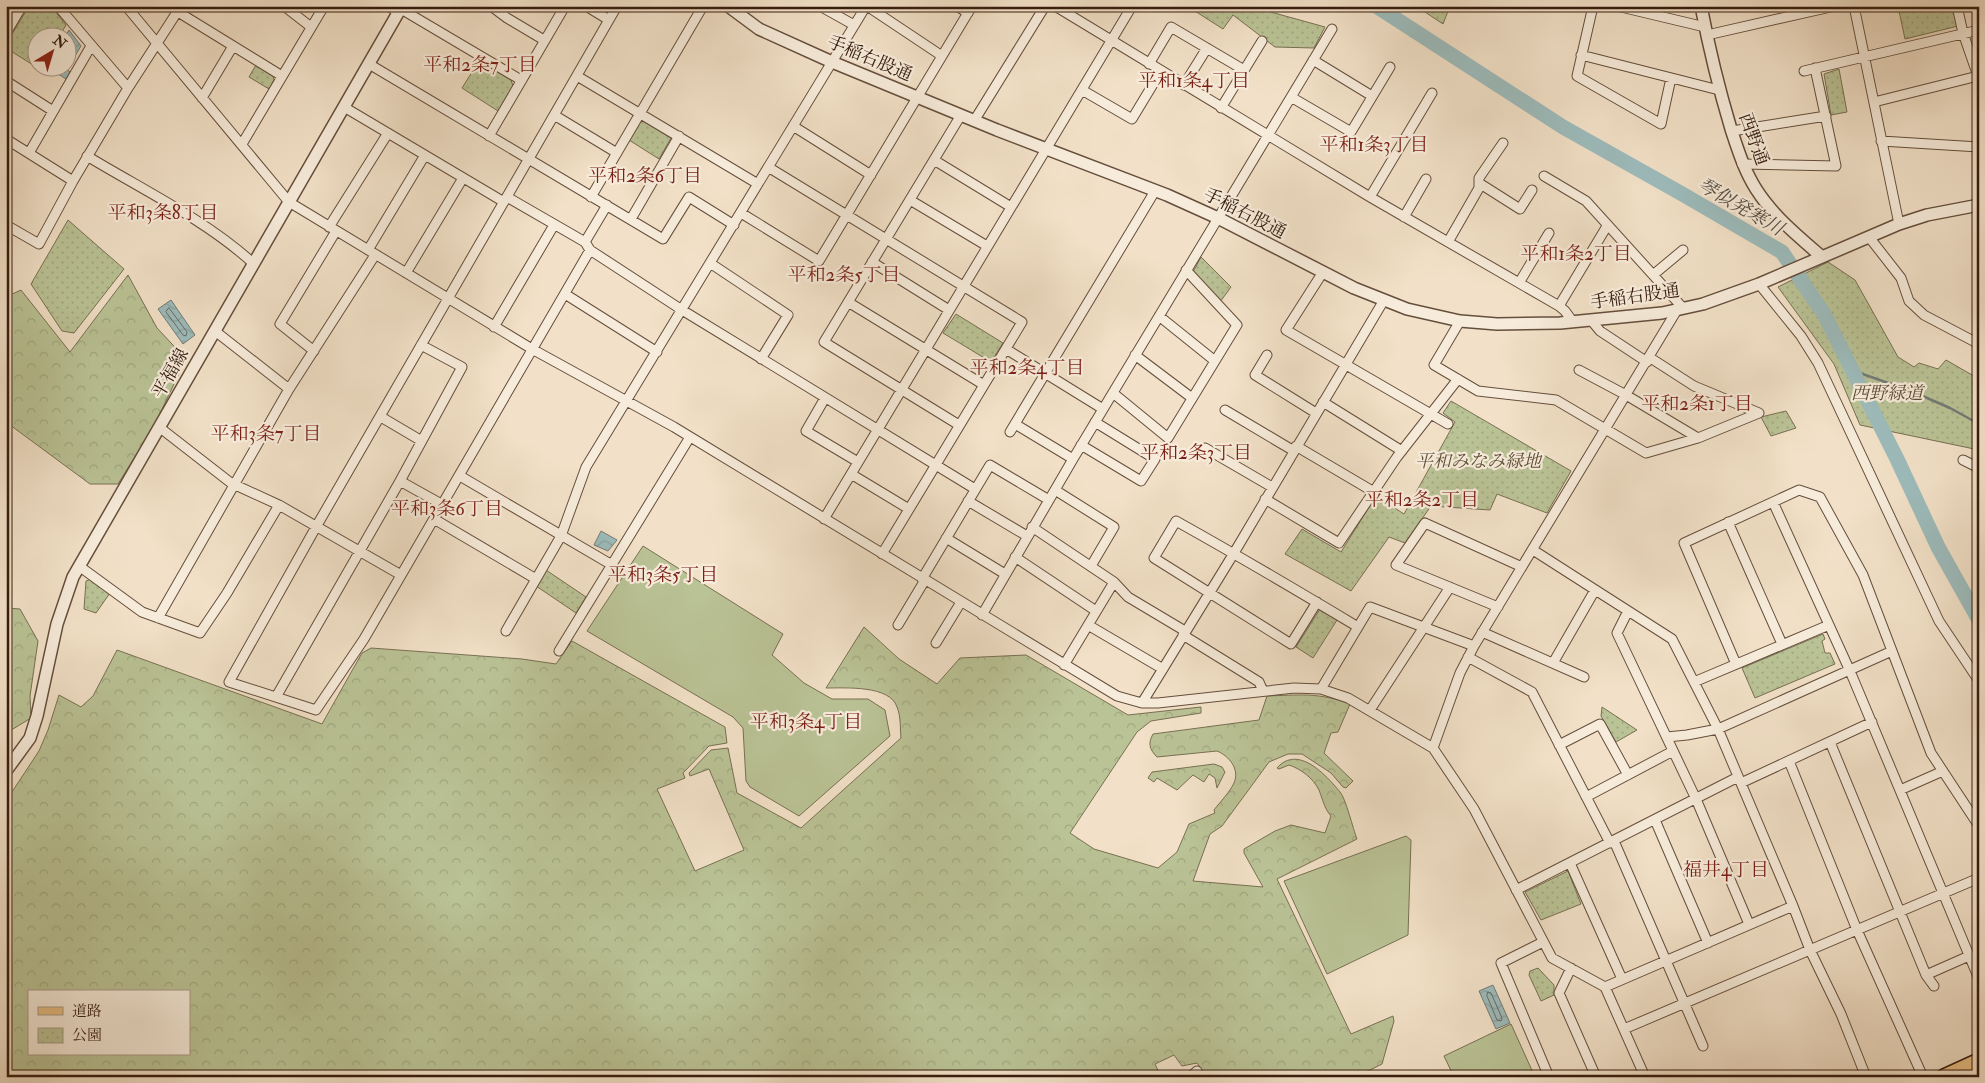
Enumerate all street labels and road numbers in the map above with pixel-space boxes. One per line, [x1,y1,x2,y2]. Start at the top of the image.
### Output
street label: 手稲右股通 [824,30,916,87]
street label: 西野通 [1733,110,1774,168]
street label: 手稲右股通 [1199,183,1290,244]
street label: 手稲右股通 [1589,279,1681,314]
street label: 平福線 [147,344,194,402]

